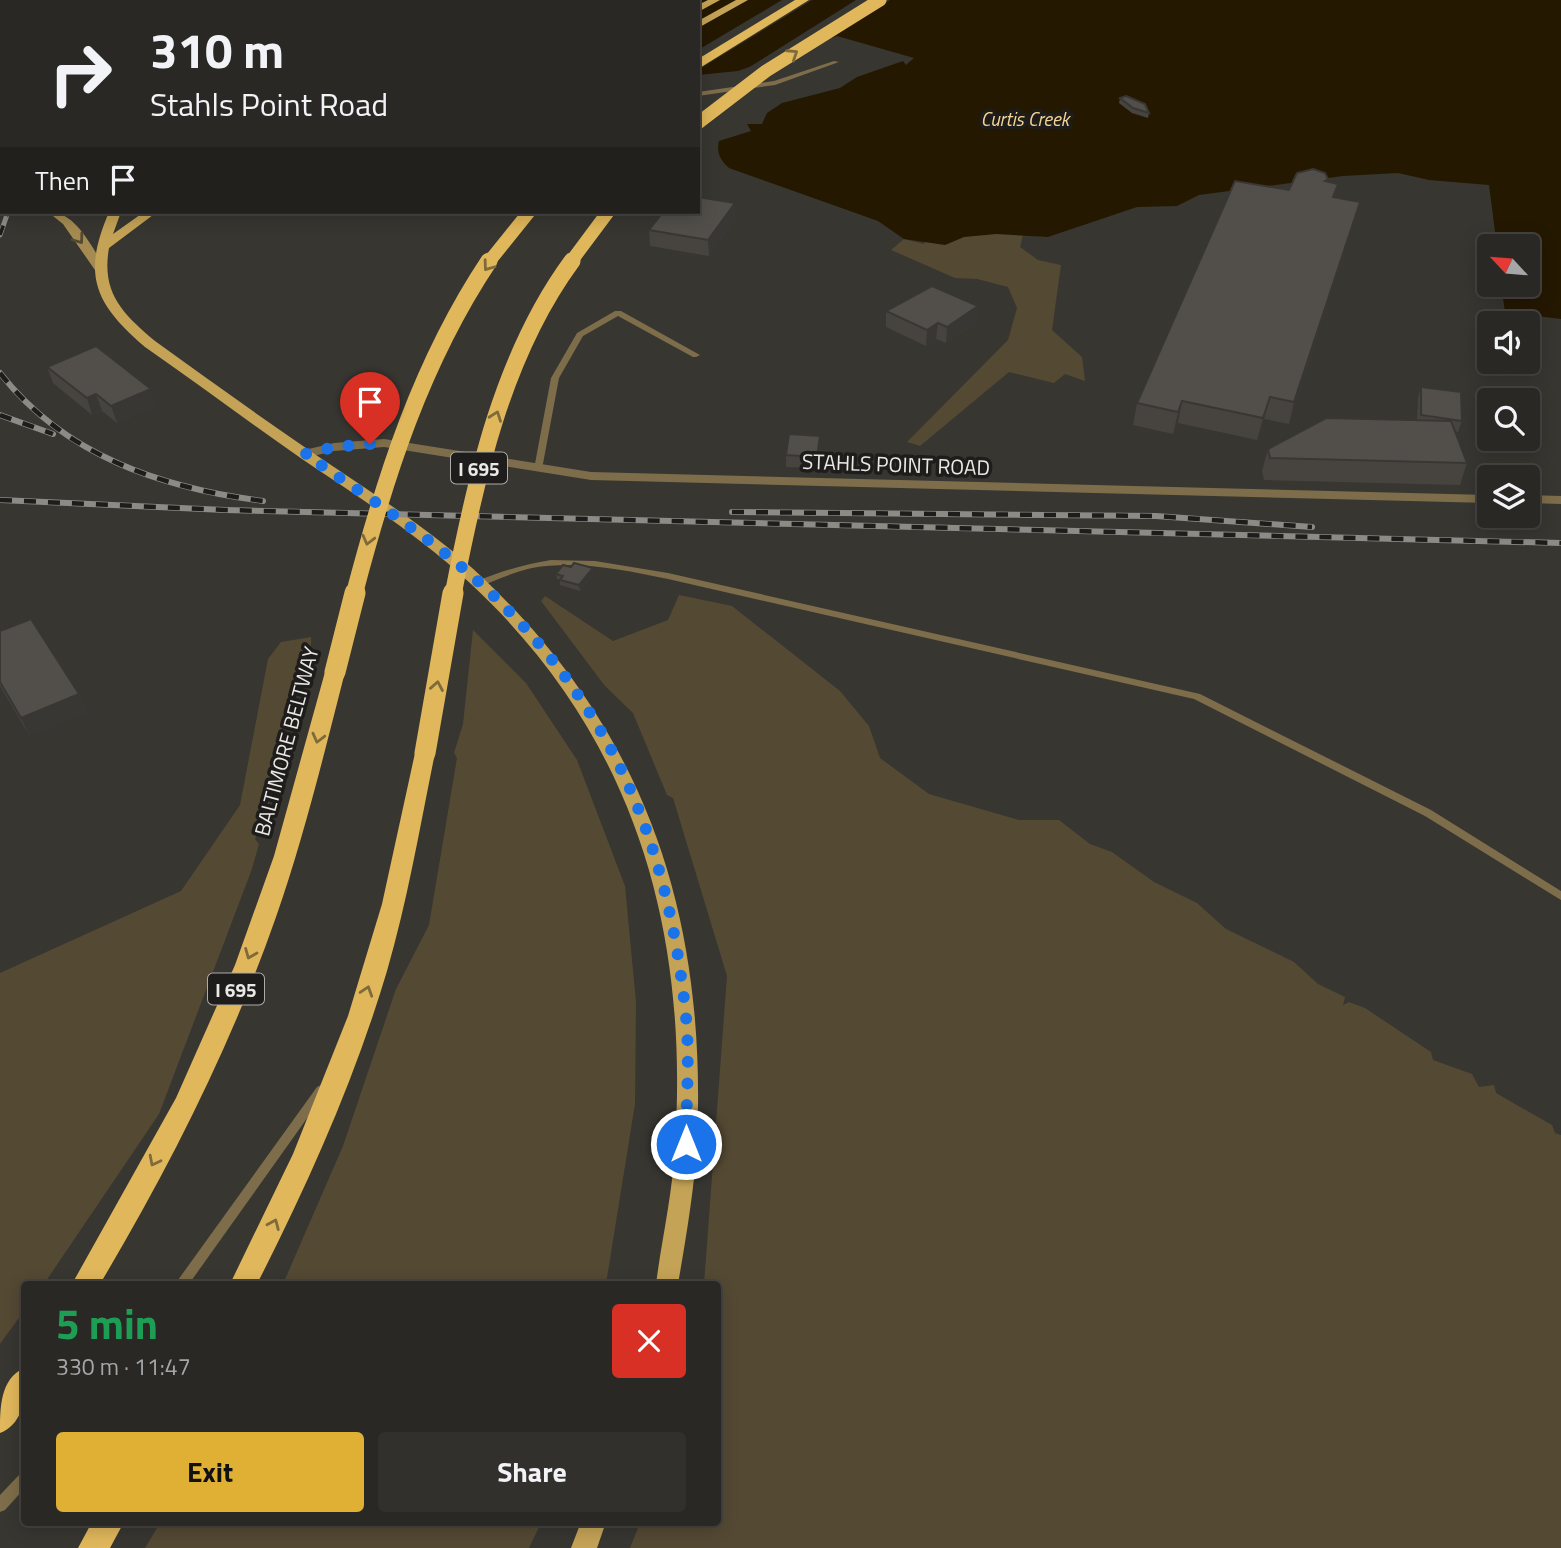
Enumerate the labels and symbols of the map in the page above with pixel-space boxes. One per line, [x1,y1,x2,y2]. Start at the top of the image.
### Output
one-way arrow [785,50,798,62]
water label: Curtis Creek [981,104,1072,133]
one-way arrow [71,231,84,243]
north arrow [1477,234,1540,298]
one-way arrow [483,258,496,271]
pin [340,372,400,444]
one-way arrow [488,411,502,423]
street label: STAHLS POINT ROAD [801,445,991,483]
road number: I 695 [451,453,507,484]
one-way arrow [362,534,376,546]
street label: BALTIMORE BELTWAY [245,642,327,839]
one-way arrow [429,680,444,692]
one-way arrow [312,732,326,744]
one-way arrow [244,948,258,960]
road number: I 695 [208,973,264,1004]
one-way arrow [359,985,373,997]
position arrow [649,1107,723,1181]
one-way arrow [149,1154,162,1166]
one-way arrow [266,1218,280,1230]

